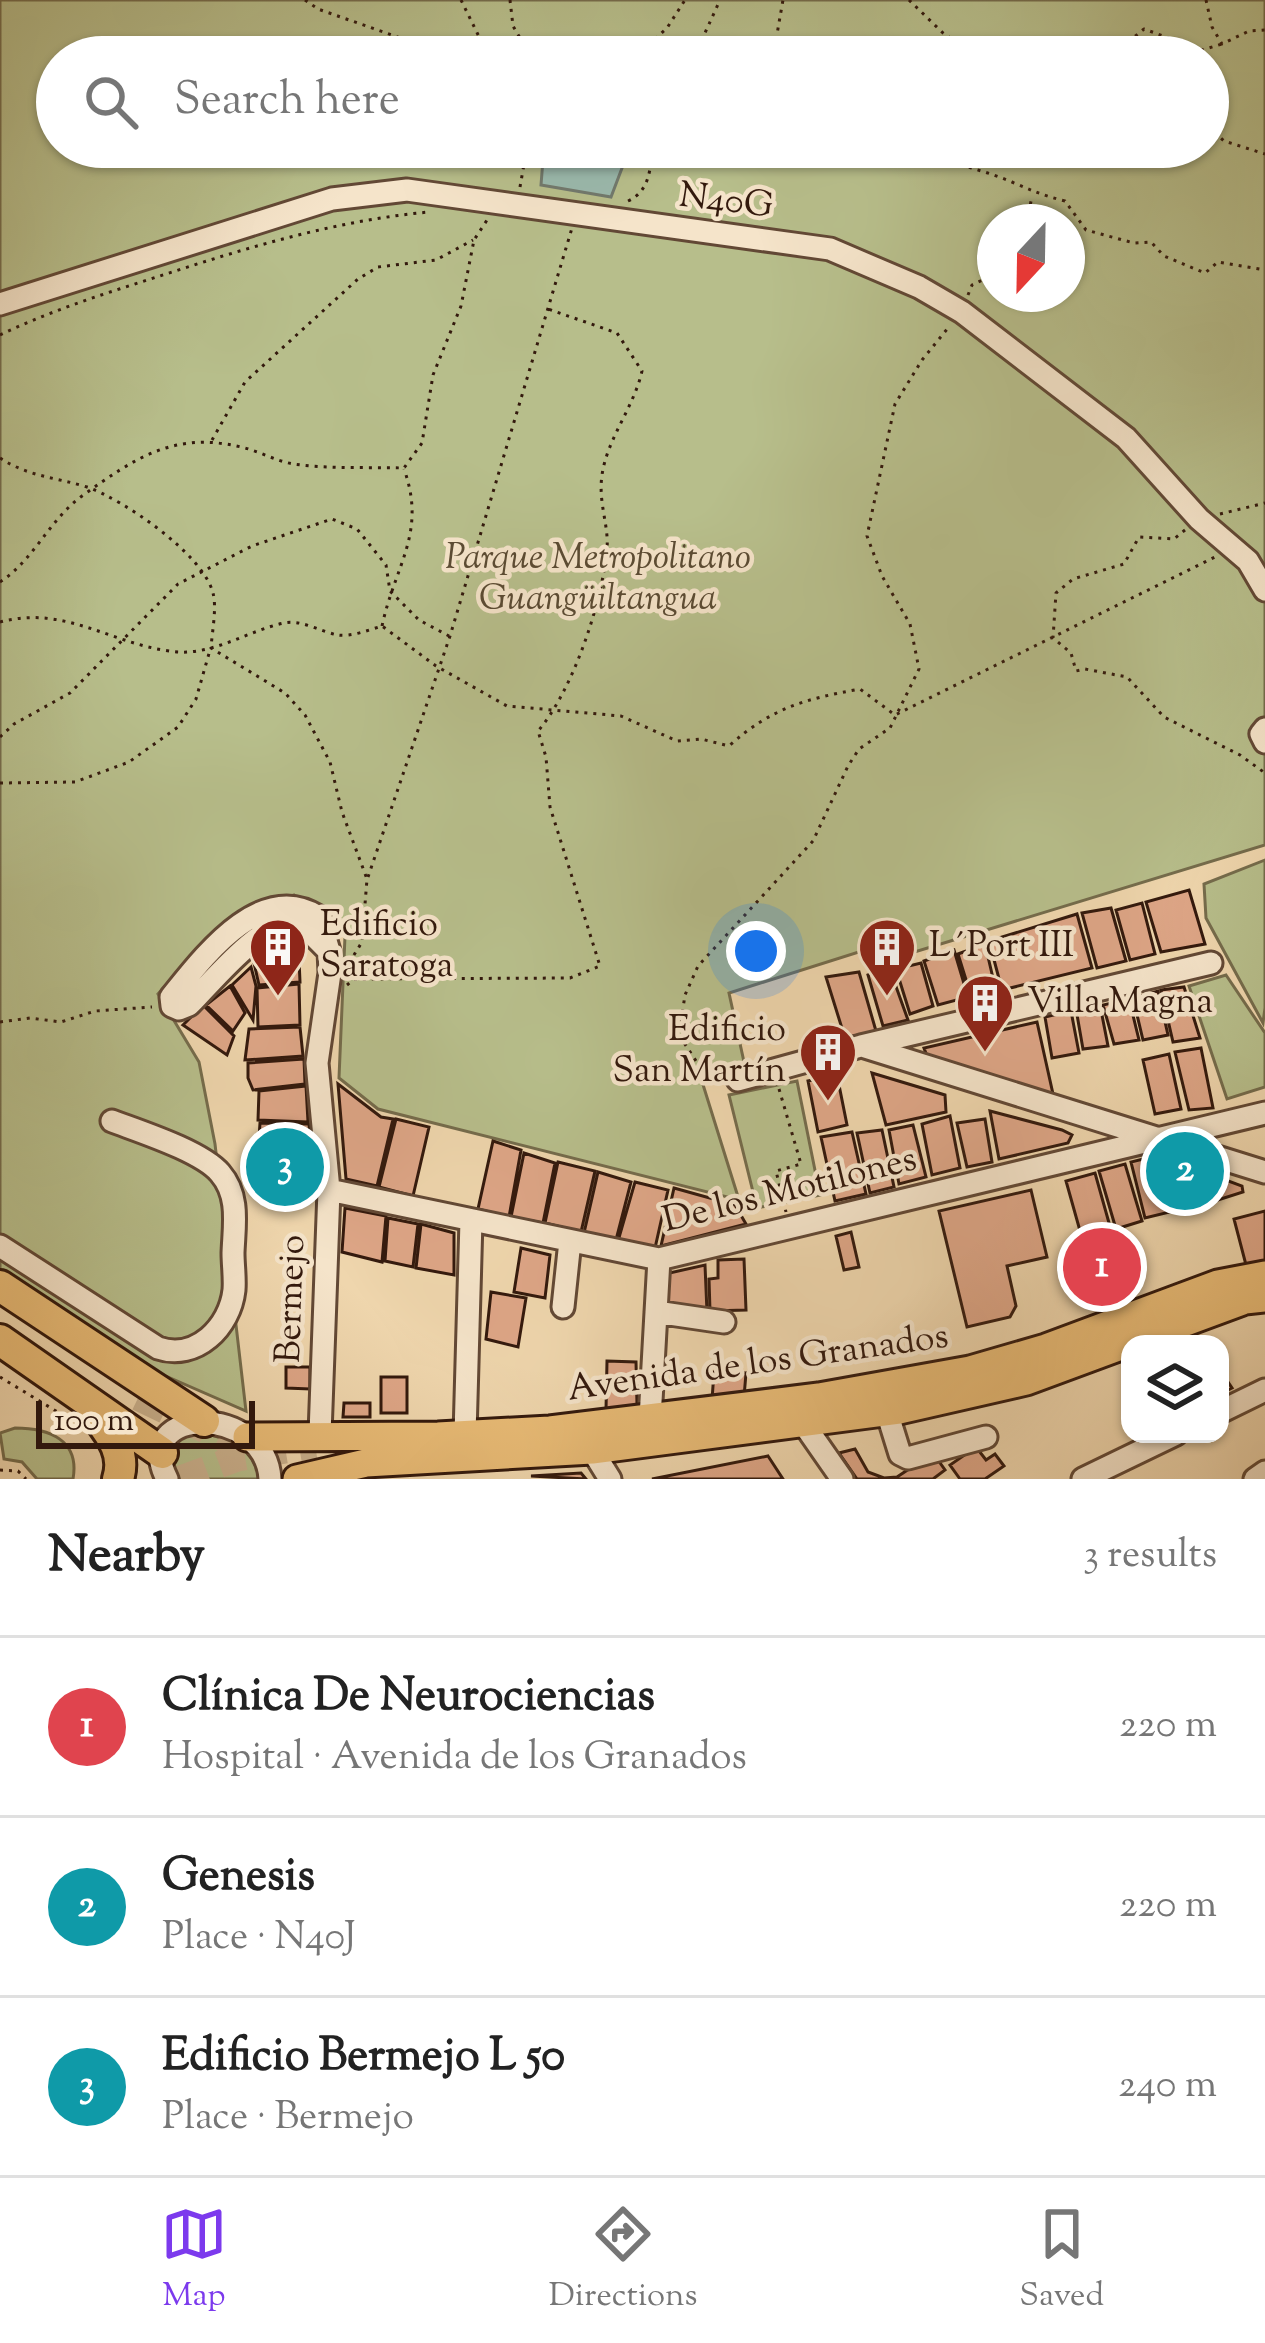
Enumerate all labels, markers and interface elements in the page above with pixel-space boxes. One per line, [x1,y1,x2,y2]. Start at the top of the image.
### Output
search box [36,36,1229,168]
icon: search [78,69,144,135]
text: Search here [174,70,400,135]
street label: N40G [676,170,776,234]
north arrow [977,204,1085,312]
park label: Parque Metropolitano Guangüiltangua [445,533,751,626]
place label: Edificio Saratoga [320,900,453,993]
building icon: Edificio Saratoga [247,916,309,998]
building icon: L´Port III [856,916,918,998]
your location [726,921,786,981]
place label: L´Port III [929,921,1074,973]
building icon: Villa Magna [954,972,1016,1054]
place label: Villa Magna [1027,977,1213,1029]
place label: Edificio San Martín [613,1005,786,1098]
building icon: Edificio San Martín [797,1021,859,1103]
pin: 3 [246,1122,324,1212]
pin: 2 [1146,1126,1224,1216]
street label: De los Motilones [658,1134,922,1248]
pin: 1 [1063,1222,1141,1312]
street label: Bermejo [264,1234,320,1364]
street label: Avenida de los Granados [564,1312,952,1416]
map controls [1121,1335,1229,1443]
button: layers [1121,1335,1229,1443]
scale bar [36,1395,255,1448]
text: 100 m [54,1398,134,1446]
text: Nearby [48,1521,205,1594]
text: 3 results [1083,1529,1217,1585]
text: Clínica De Neurociencias [162,1666,655,1731]
text: 1 [80,1699,94,1755]
text: 220 m [1119,1699,1217,1755]
text: Hospital · Avenida de los Granados [162,1731,747,1787]
text: Genesis [162,1846,315,1911]
text: 2 [78,1879,96,1935]
text: 220 m [1119,1879,1217,1935]
text: Place · N40J [162,1911,355,1967]
text: Edificio Bermejo L 50 [162,2026,565,2091]
text: 3 [79,2059,95,2115]
text: 240 m [1118,2059,1217,2115]
text: Place · Bermejo [162,2091,414,2147]
tab: Map [161,2201,227,2321]
tab: Directions [549,2201,698,2321]
tab: Saved [1019,2201,1104,2321]

